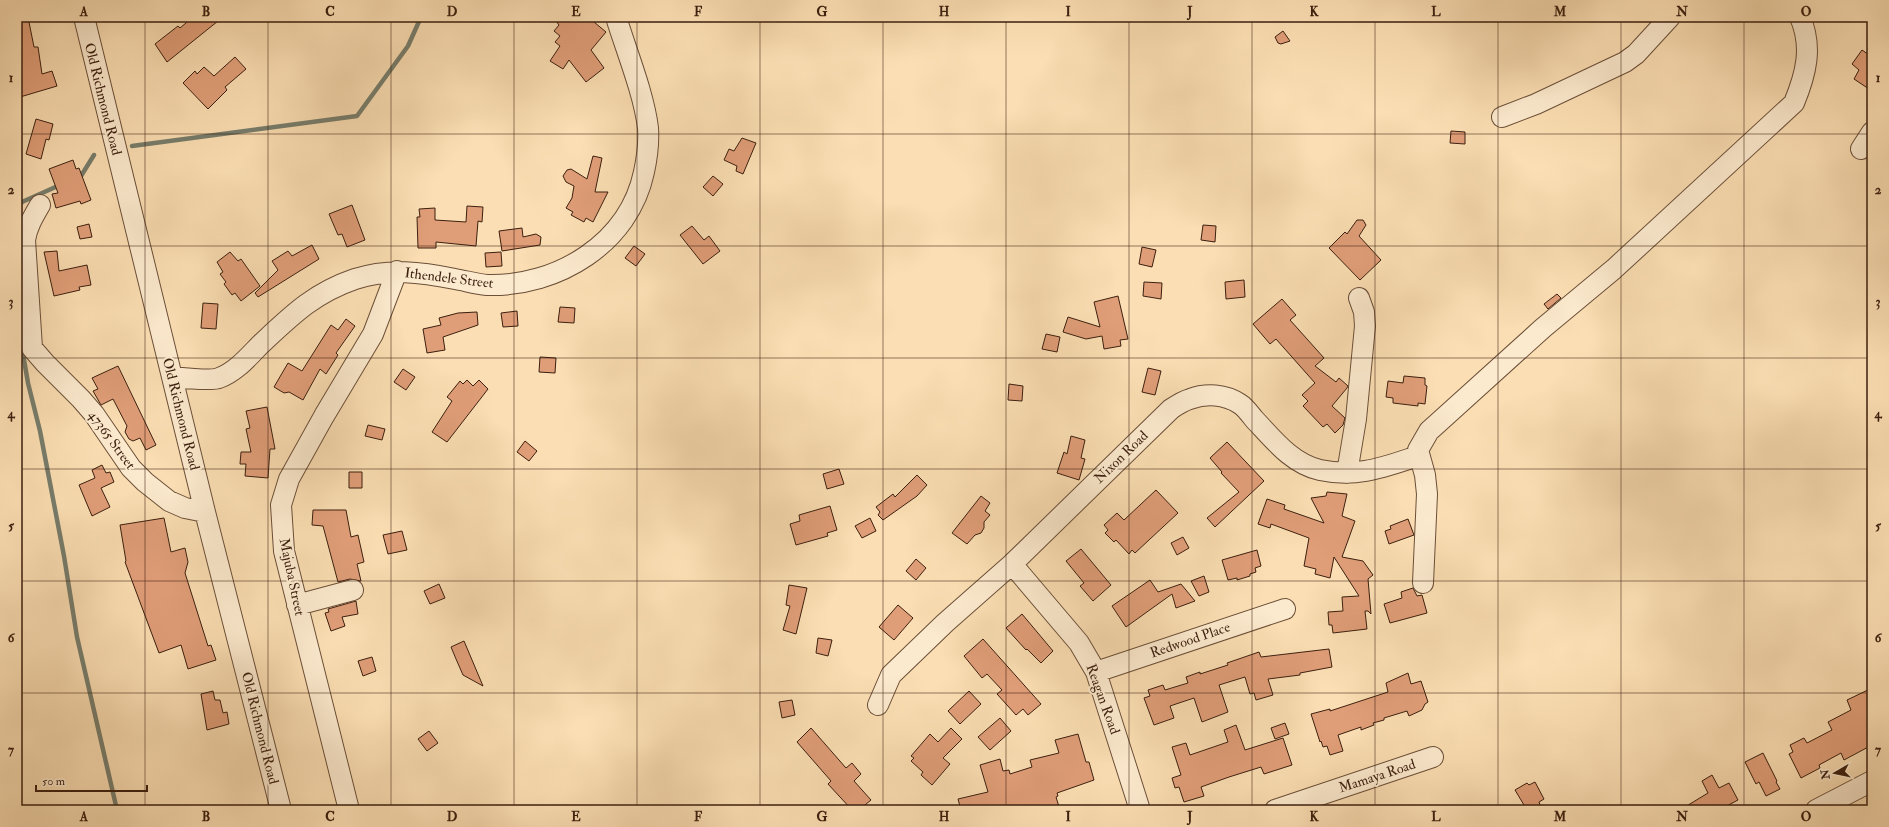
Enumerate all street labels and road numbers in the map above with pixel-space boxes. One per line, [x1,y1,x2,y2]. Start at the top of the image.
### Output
street label: Old Richmond Road [81,41,125,157]
street label: Ithendele Street [404,264,495,292]
street label: Old Richmond Road [159,356,203,472]
street label: 47365 Street [85,407,139,473]
street label: Nixon Road [1090,427,1152,487]
street label: Majuba Street [275,537,309,618]
street label: Redwood Place [1148,618,1232,662]
street label: Reagan Road [1082,662,1124,737]
street label: Old Richmond Road [238,670,282,786]
street label: Mamaya Road [1336,756,1418,797]

